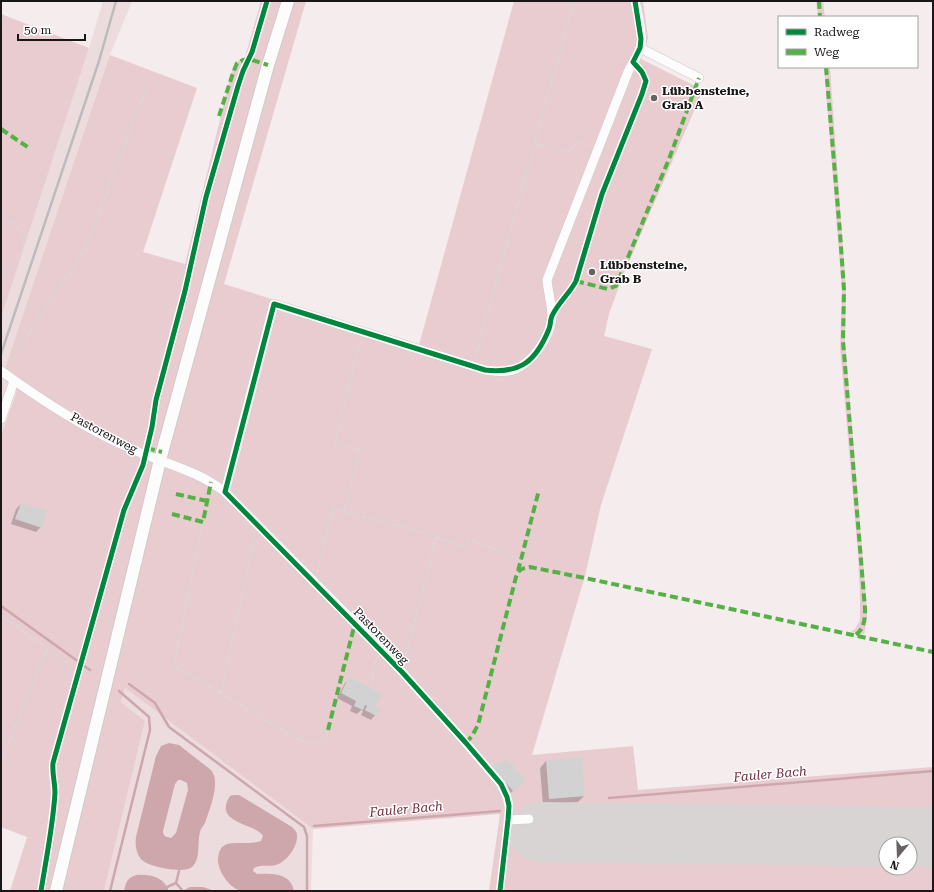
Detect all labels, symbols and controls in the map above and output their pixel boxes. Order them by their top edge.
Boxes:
scale bar [18,16,85,42]
legend [778,16,918,68]
text: 50 m [24,23,51,37]
text: Radweg [814,25,860,39]
text: Weg [814,45,839,59]
place label: Lübbensteine, Grab A [662,84,749,112]
marker: Lübbensteine, Grab A [649,93,659,103]
place label: Lübbensteine, Grab B [600,258,687,286]
marker: Lübbensteine, Grab B [587,267,597,277]
street label: Pastorenweg [68,410,140,456]
street label: Pastorenweg [350,605,412,667]
water label: Fauler Bach [732,763,807,785]
water label: Fauler Bach [368,798,443,820]
north arrow [878,836,918,876]
text: N [888,857,901,873]

